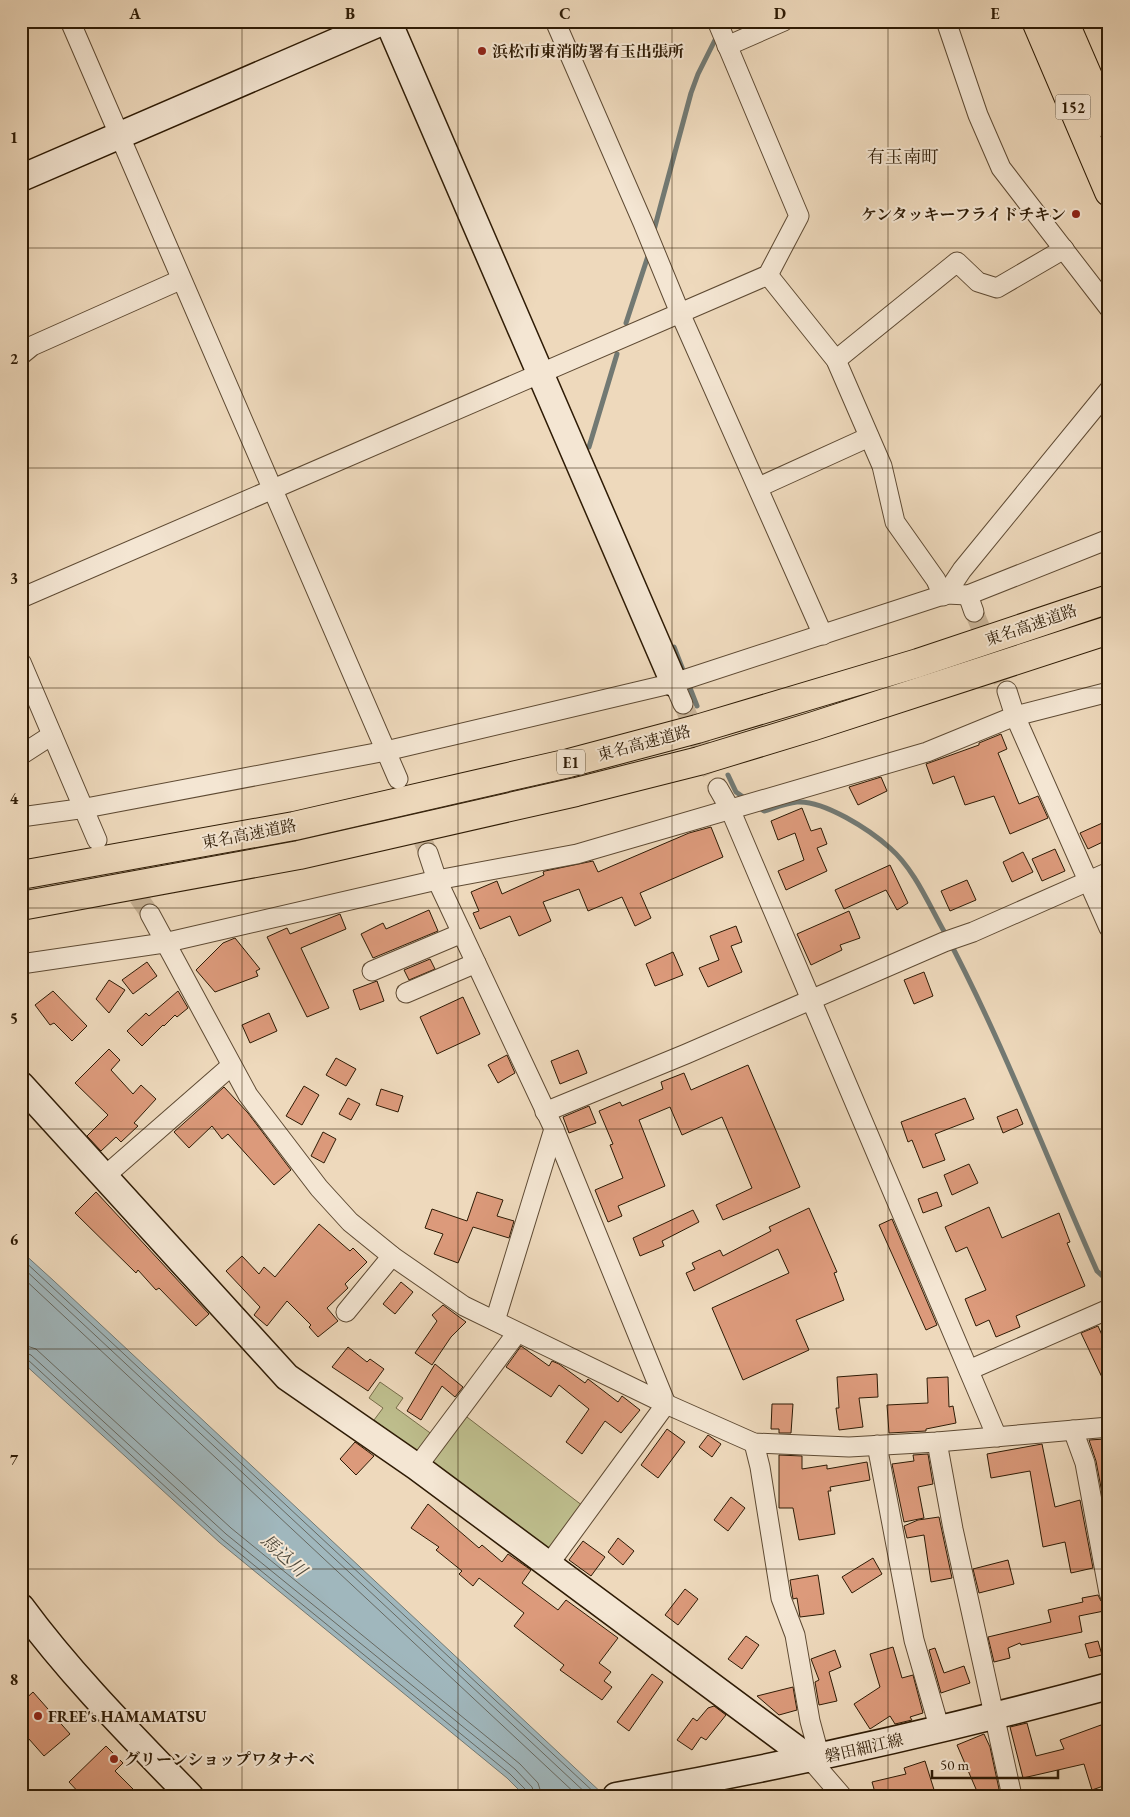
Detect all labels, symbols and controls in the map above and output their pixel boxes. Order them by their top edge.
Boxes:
text: A [128,3,141,24]
text: B [345,3,355,24]
text: C [559,3,571,24]
text: D [774,3,786,24]
text: E [990,3,1000,24]
place label: 浜松市東消防署有玉出張所 [492,41,684,62]
marker: 浜松市東消防署有玉出張所 [476,45,488,57]
road number: 152 [1056,94,1090,120]
text: 1 [10,127,18,148]
district label: 有玉南町 [867,145,939,168]
place label: ケンタッキーフライドチキン [861,204,1066,225]
marker: ケンタッキーフライドチキン [1070,208,1082,220]
text: 2 [10,348,19,369]
text: 3 [10,568,18,589]
street label: 東名高速道路 [982,599,1080,651]
street label: 東名高速道路 [595,720,693,766]
road number: E1 [557,750,585,774]
text: 4 [10,788,19,809]
street label: 東名高速道路 [200,815,298,853]
text: 5 [10,1008,18,1029]
text: 6 [10,1229,19,1250]
text: 7 [10,1449,19,1470]
water label: 馬込川 [256,1528,313,1583]
text: 8 [10,1669,18,1690]
place label: FREE's HAMAMATSU [48,1706,207,1727]
marker: FREE's HAMAMATSU [32,1710,44,1722]
street label: 磐田細江線 [823,1729,905,1767]
scale bar [932,1747,1059,1779]
place label: グリーンショップワタナベ [124,1749,315,1770]
marker: グリーンショップワタナベ [108,1753,120,1765]
text: 50 m [940,1755,969,1774]

